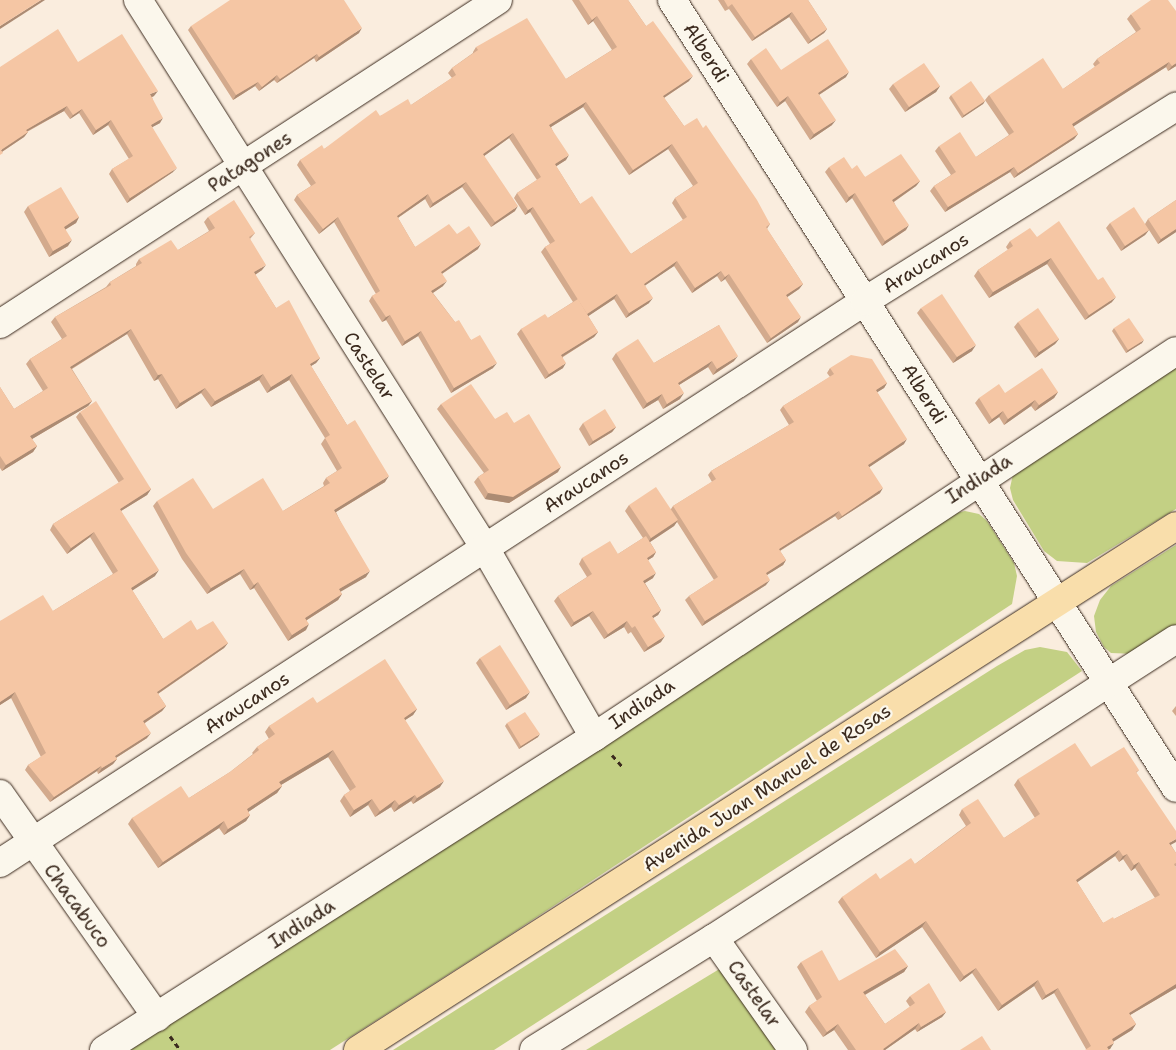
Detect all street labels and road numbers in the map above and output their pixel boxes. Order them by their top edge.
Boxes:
street label: Alberdi [678,19,734,87]
street label: Patagones [204,126,296,198]
street label: Araucanos [879,228,973,298]
street label: Castelar [339,328,399,404]
street label: Alberdi [897,360,951,428]
street label: Araucanos [539,446,633,518]
street label: Indiada [942,449,1016,509]
street label: Araucanos [200,667,294,739]
street label: Indiada [605,674,679,734]
street label: Avenida Juan Manuel de Rosas [639,699,895,877]
street label: Chacabuco [39,859,115,953]
street label: Indiada [265,894,339,954]
street label: Castelar [723,956,785,1032]

